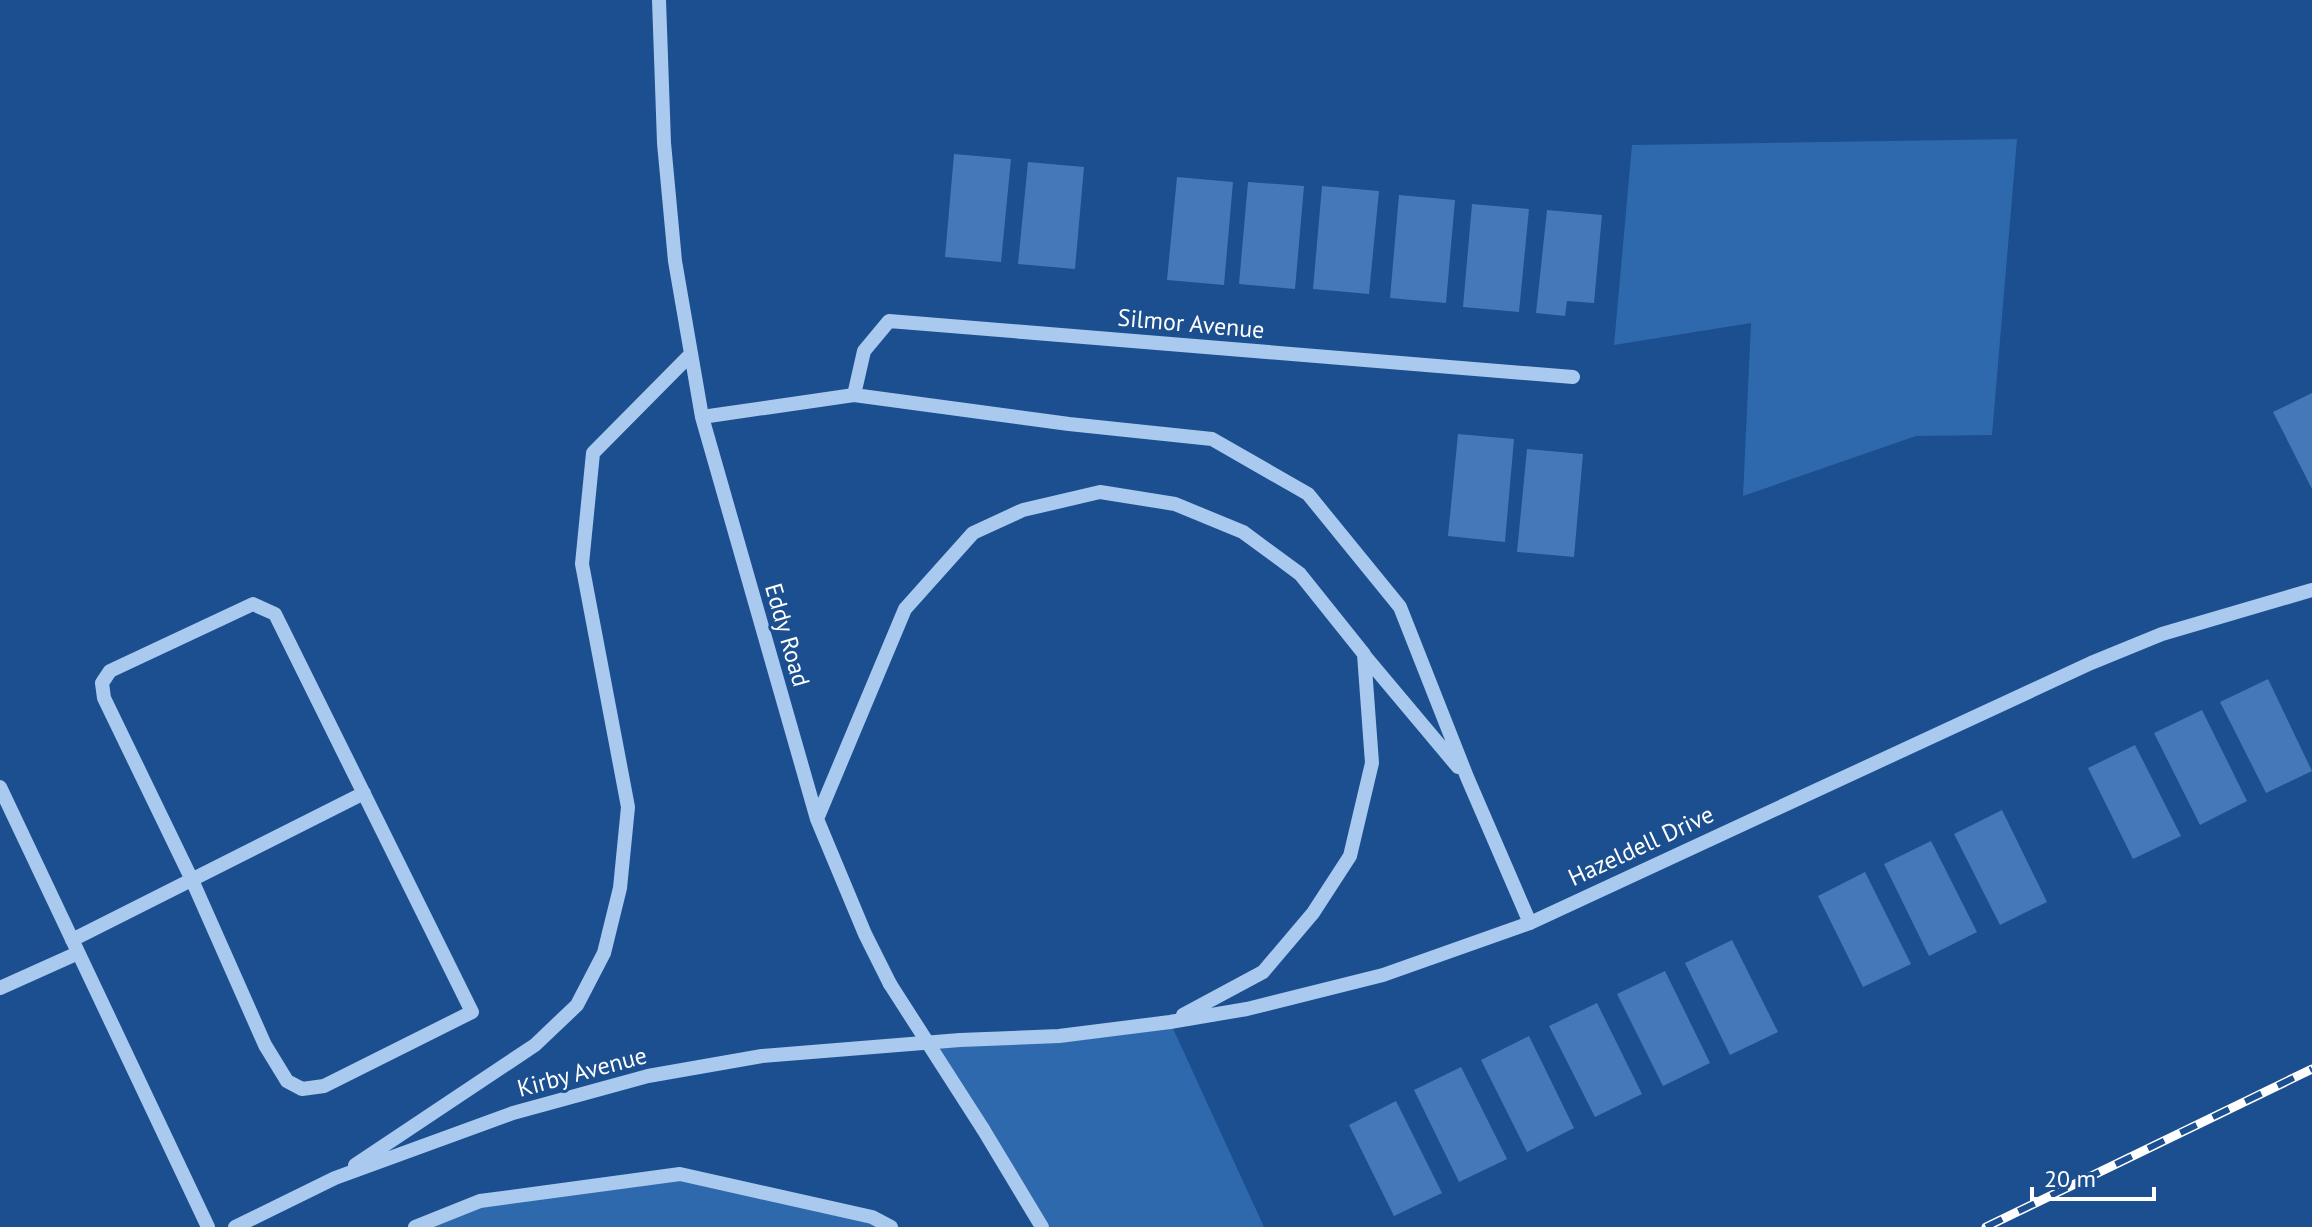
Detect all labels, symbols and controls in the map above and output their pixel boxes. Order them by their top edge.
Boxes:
street label: Silmor Avenue [1116,302,1266,345]
street label: Eddy Road [758,580,817,690]
street label: Hazeldell Drive [1563,798,1718,893]
street label: Kirby Avenue [514,1039,650,1104]
scale bar [2032,1151,2154,1201]
text: 20 m [2044,1163,2096,1194]

